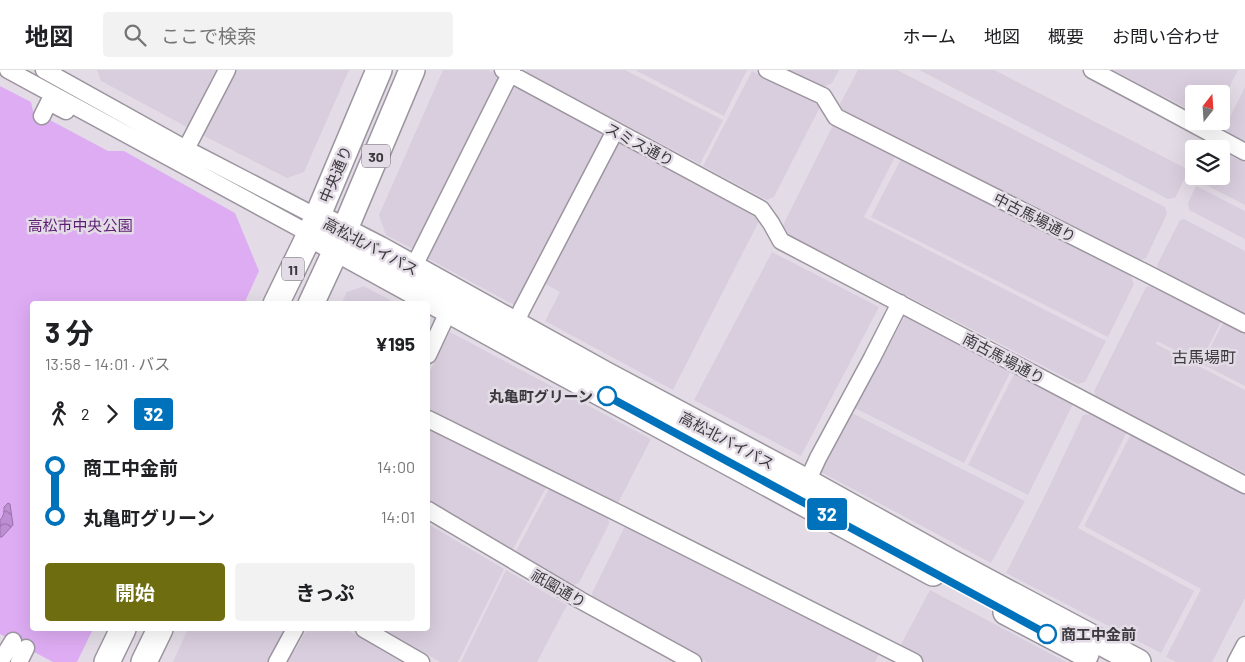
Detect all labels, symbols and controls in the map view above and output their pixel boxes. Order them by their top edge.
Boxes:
search box [103,12,453,57]
text: 地図 [25,21,73,50]
icon: search [121,21,149,49]
text: ここで検索 [161,24,256,47]
text: ホーム [903,25,956,47]
text: 地図 [984,25,1020,47]
text: 概要 [1048,25,1084,47]
text: お問い合わせ [1112,25,1220,47]
north arrow [1185,85,1230,130]
map controls [1185,85,1230,185]
street label: スミス通り [603,118,677,170]
button: layers [1185,140,1230,185]
street label: 中央通り [315,143,355,205]
road number: 30 [362,144,390,168]
street label: 中古馬場通り [991,189,1079,245]
street label: 高松北バイパス [321,213,421,279]
park label: 高松市中央公園 [27,216,133,234]
road number: 11 [282,258,304,280]
text: 3 分 [45,315,94,349]
street label: 南古馬場通り [960,329,1048,387]
text: ¥195 [375,332,415,355]
district label: 古馬場町 [1172,347,1236,366]
text: 13:58 – 14:01 · バス [45,354,170,373]
marker: 丸亀町グリーン [597,386,617,406]
place label: 丸亀町グリーン [489,387,593,405]
icon: walk [45,400,73,428]
icon: forward [98,400,126,428]
text: 32 [144,403,163,425]
text: 2 [81,404,90,423]
street label: 高松北バイパス [677,407,777,473]
text: 商工中金前 [83,456,178,479]
text: 14:00 [377,457,415,476]
line badge: 32 [804,498,850,530]
text: 32 [817,503,837,525]
text: 丸亀町グリーン [83,506,215,529]
text: 14:01 [381,507,415,526]
button: 開始 [45,563,225,621]
button: きっぷ [235,563,415,621]
street label: 祇園通り [529,565,589,611]
marker: 商工中金前 [1037,624,1057,644]
place label: 商工中金前 [1061,625,1136,643]

